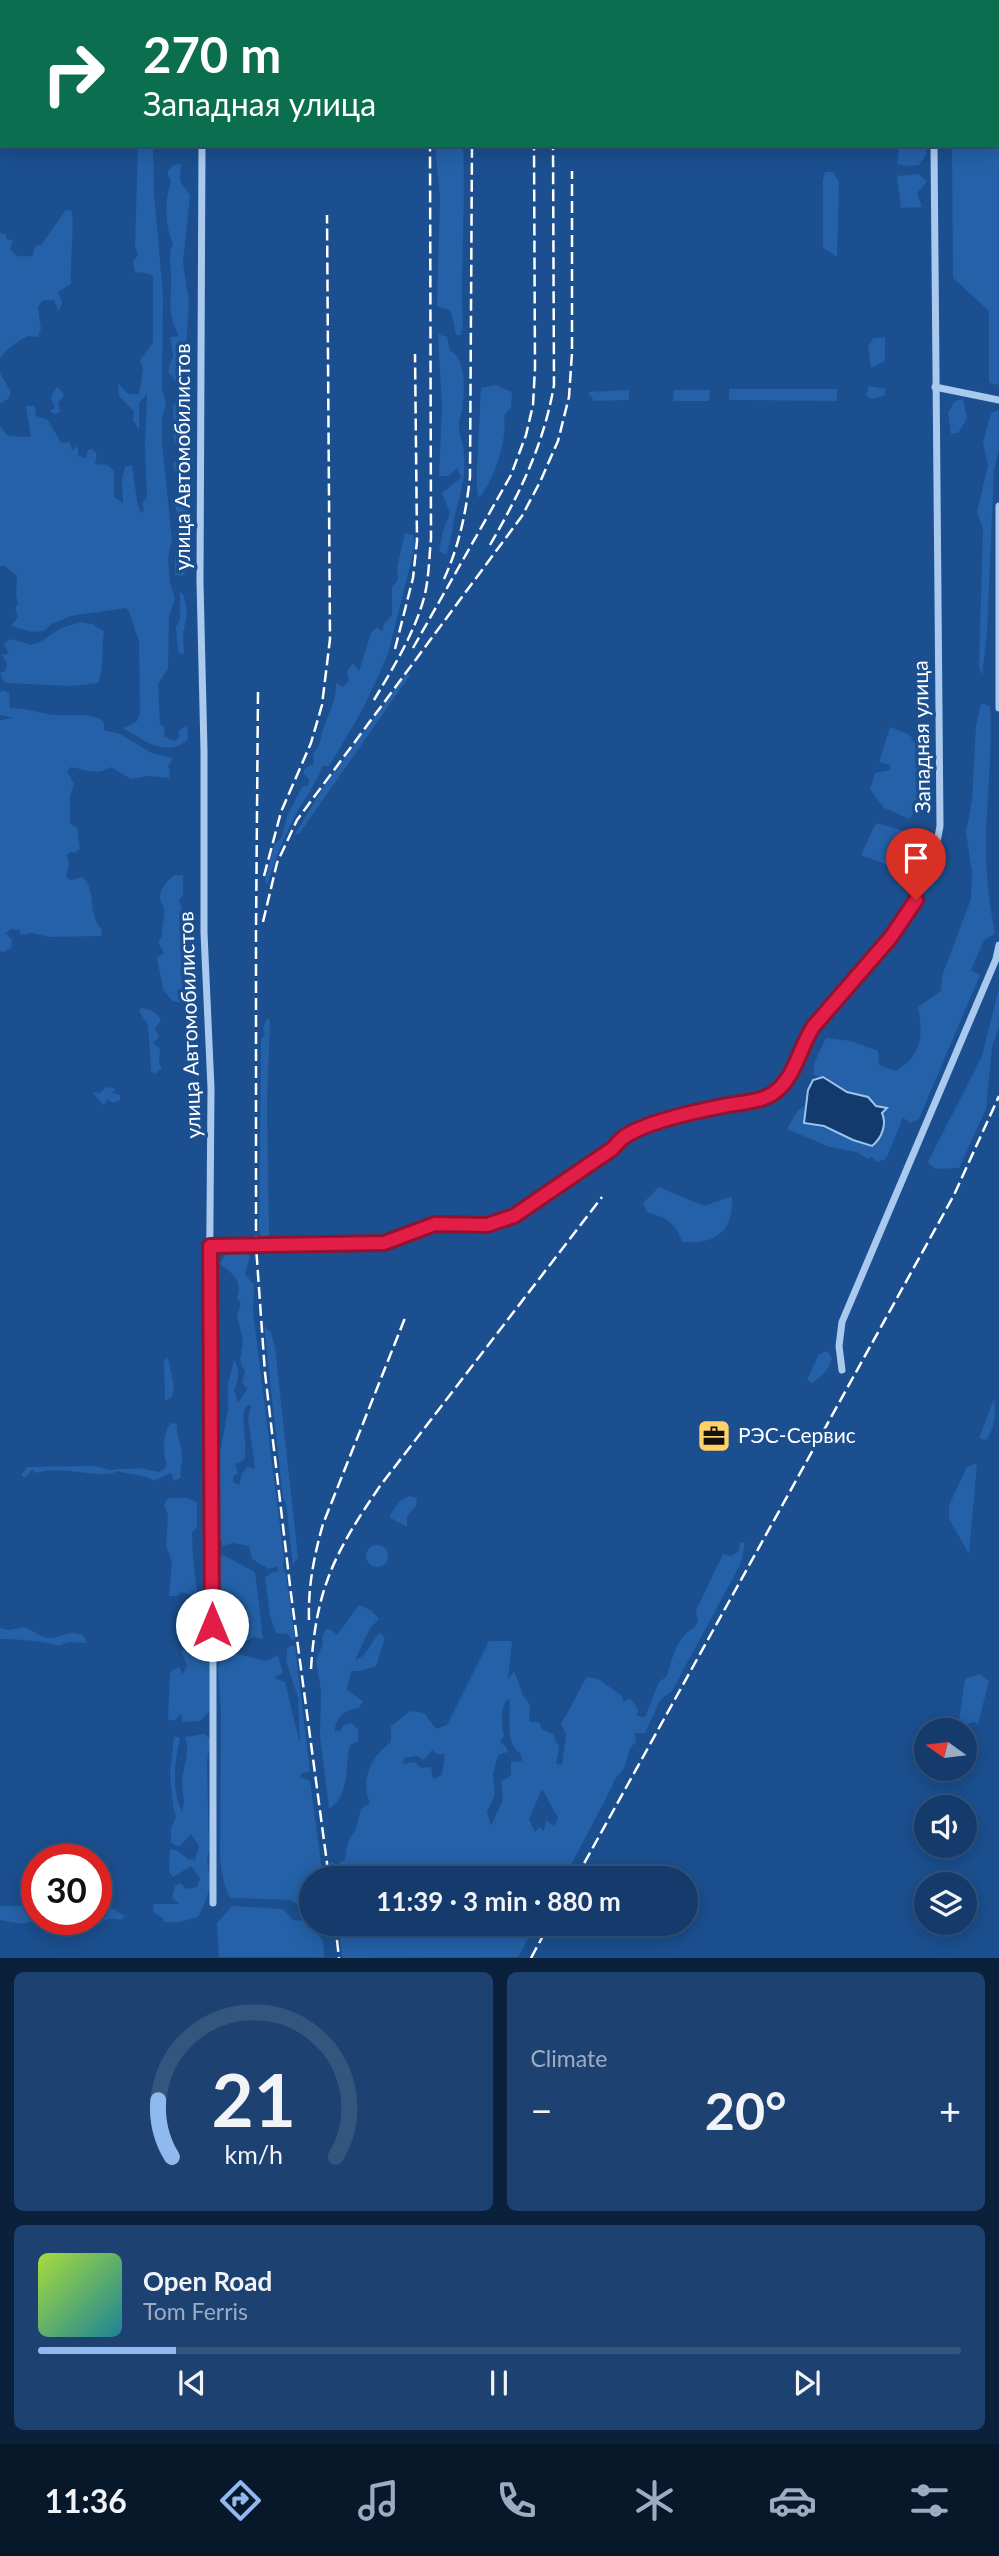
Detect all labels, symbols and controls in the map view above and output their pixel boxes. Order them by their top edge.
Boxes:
text: 270 m [143,25,281,83]
icon: right [28,28,119,119]
text: Западная улица [143,84,376,123]
street label: улица Автомобилистов [169,343,194,571]
street label: Западная улица [907,660,934,814]
pin [886,828,946,900]
icon: arrive [897,839,935,877]
street label: улица Автомобилистов [172,911,205,1139]
office icon: РЭС-Сервис [695,1417,733,1455]
place label: РЭС-Сервис [738,1422,856,1447]
position arrow [175,1588,249,1662]
north arrow [914,1718,976,1782]
map controls [914,1718,977,1935]
button: sound [914,1795,977,1858]
speed limit sign: 30 [21,1844,112,1935]
button: layers [914,1872,977,1935]
text: 11:39 · 3 min · 880 m [376,1885,621,1917]
text: Climate [531,2044,607,2072]
text: 21 [211,2056,295,2144]
text: 20° [705,2079,787,2141]
text: − [531,2087,553,2133]
text: + [939,2087,961,2133]
text: km/h [224,2139,283,2169]
text: Open Road [143,2265,272,2297]
text: Tom Ferris [143,2297,248,2325]
icon: previous [173,2364,211,2402]
icon: pause [480,2364,518,2402]
icon: next [788,2364,826,2402]
icon: directions [216,2476,265,2525]
icon: music [354,2476,403,2525]
icon: phone [492,2476,541,2525]
icon: climate [630,2476,679,2525]
icon: car [768,2476,817,2525]
icon: filters [905,2476,954,2525]
text: 11:36 [44,2481,127,2520]

